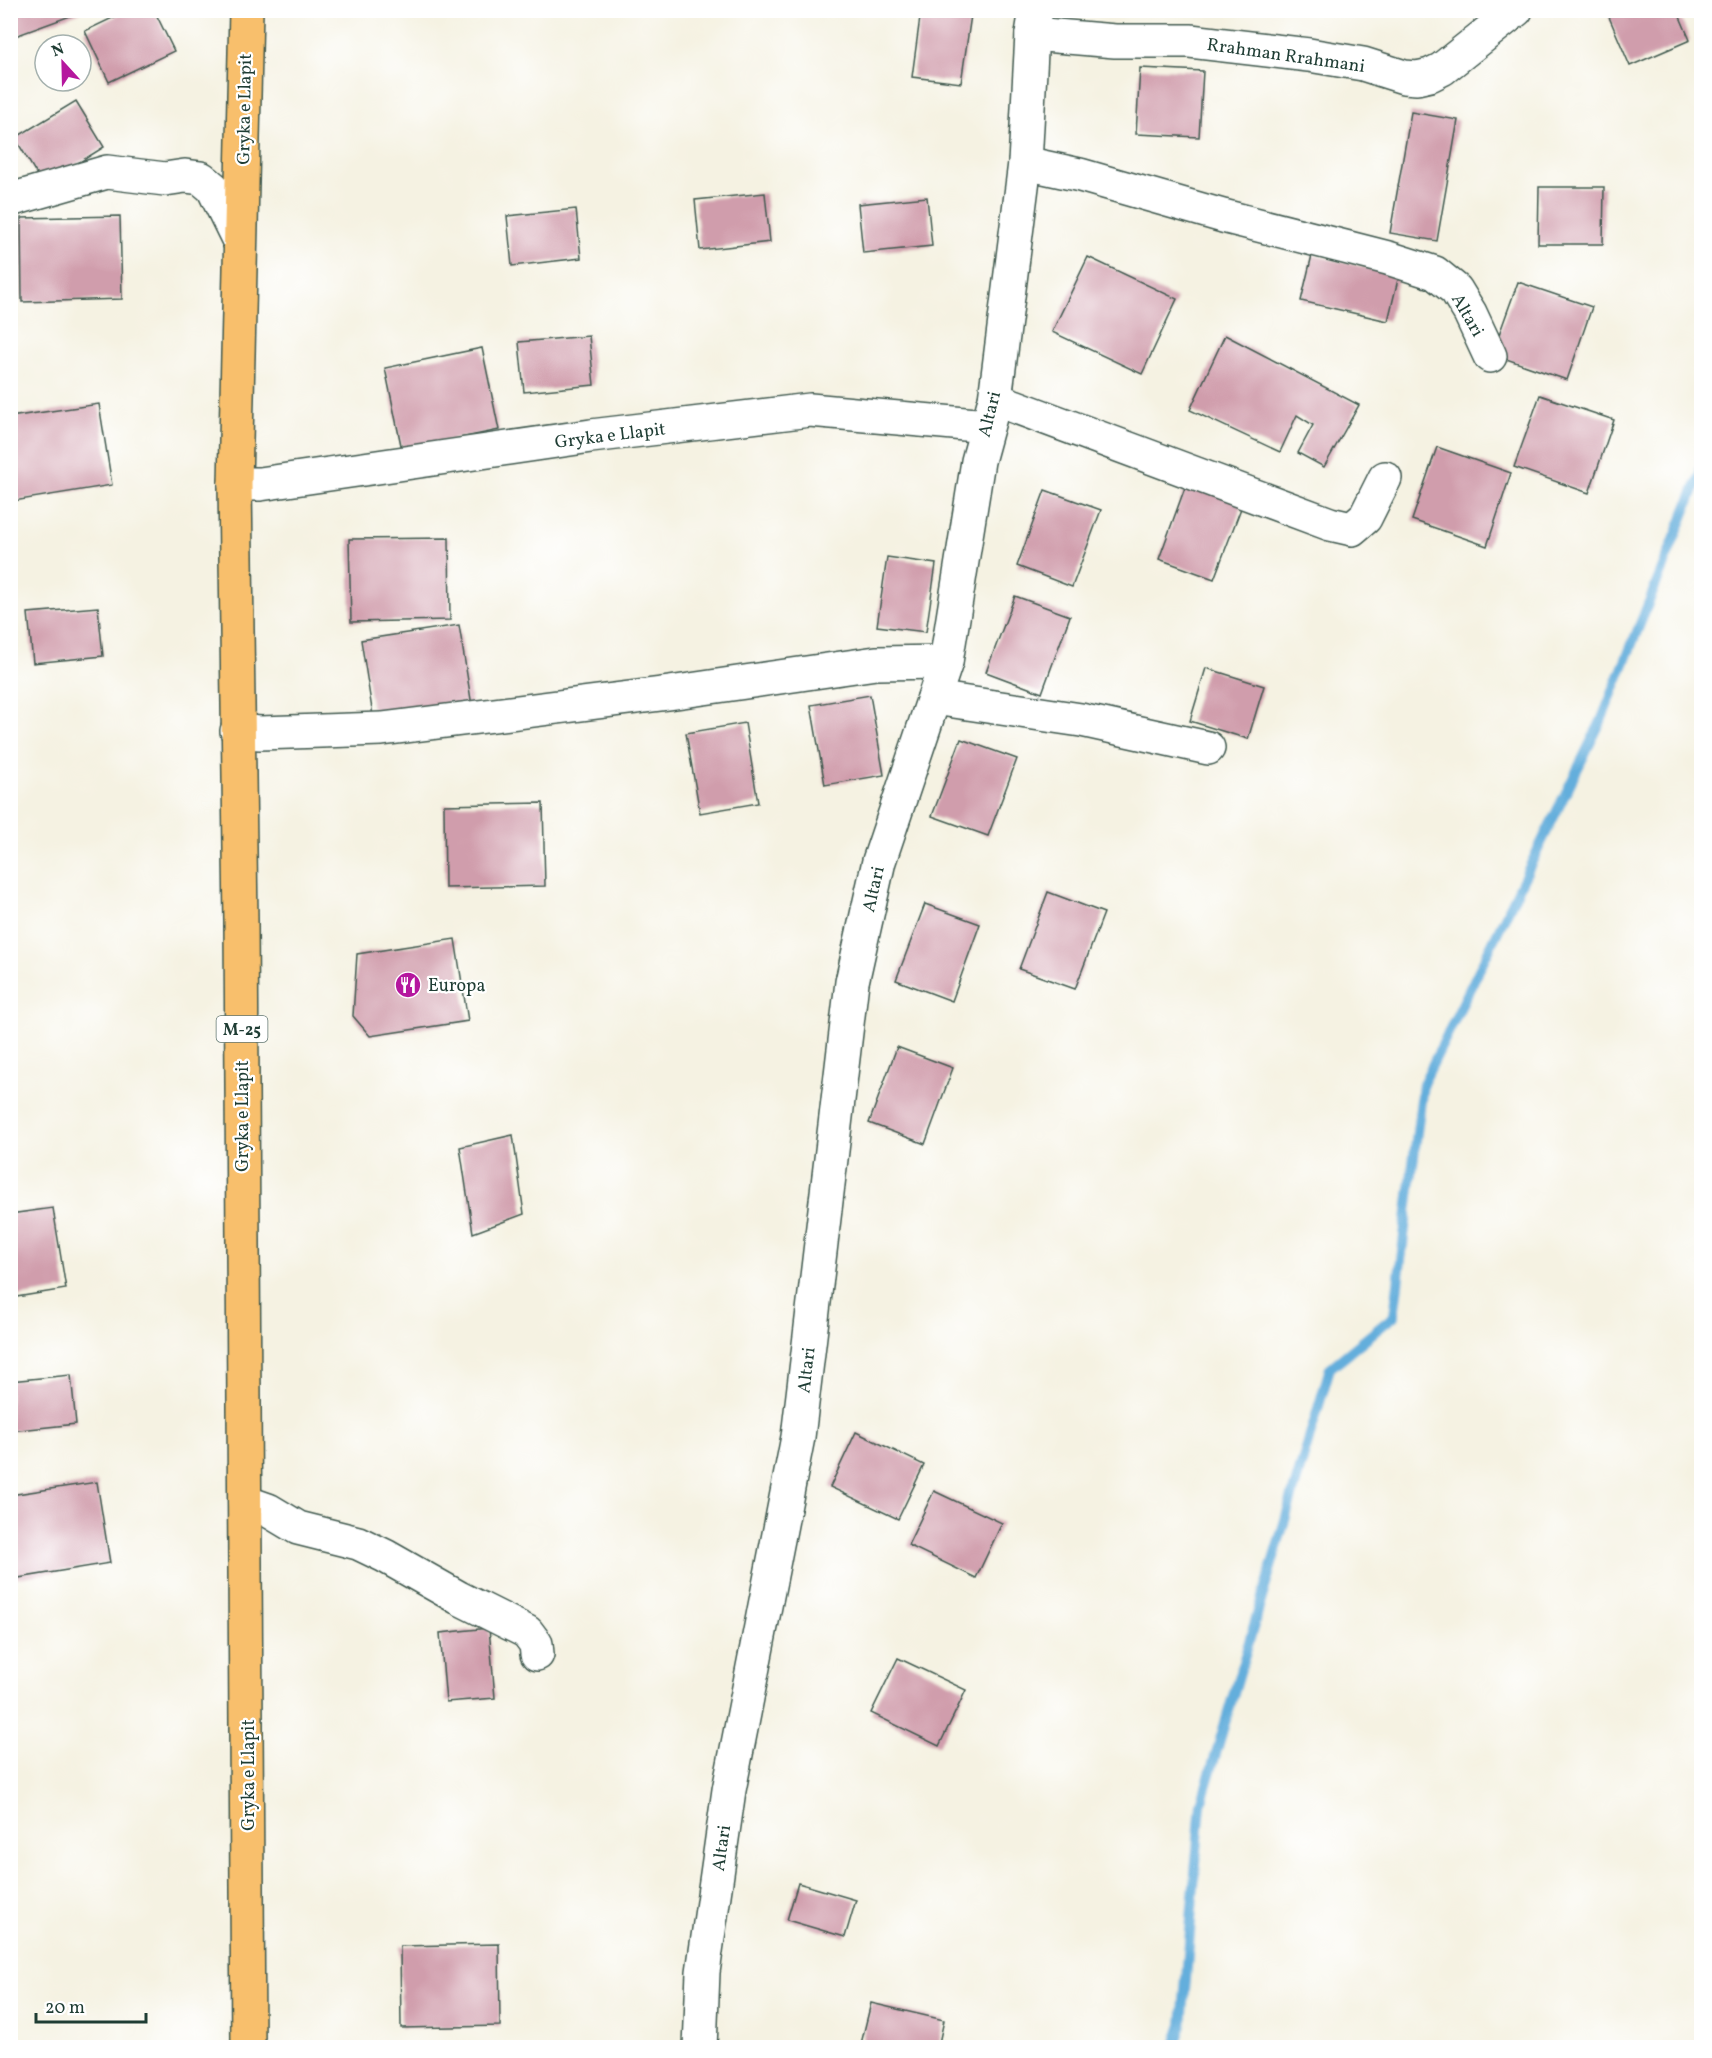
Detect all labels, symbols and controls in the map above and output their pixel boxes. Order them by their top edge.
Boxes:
north arrow [33,33,93,93]
street label: Rrahman Rrahmani [1205,33,1366,80]
text: N [49,38,68,63]
street label: Gryka e Llapit [232,53,259,165]
street label: Altari [1444,289,1489,342]
street label: Altari [973,389,1008,440]
street label: Gryka e Llapit [553,417,667,456]
street label: Altari [857,864,892,915]
restaurant icon: Europa [393,970,423,1000]
place label: Europa [428,974,485,999]
road number: M-25 [216,1016,268,1042]
street label: Gryka e Llapit [231,1060,256,1172]
street label: Altari [792,1346,823,1395]
street label: Gryka e Llapit [237,1719,262,1831]
street label: Altari [707,1824,738,1873]
scale bar [36,1986,146,2024]
text: 20 m [45,1996,85,2021]

